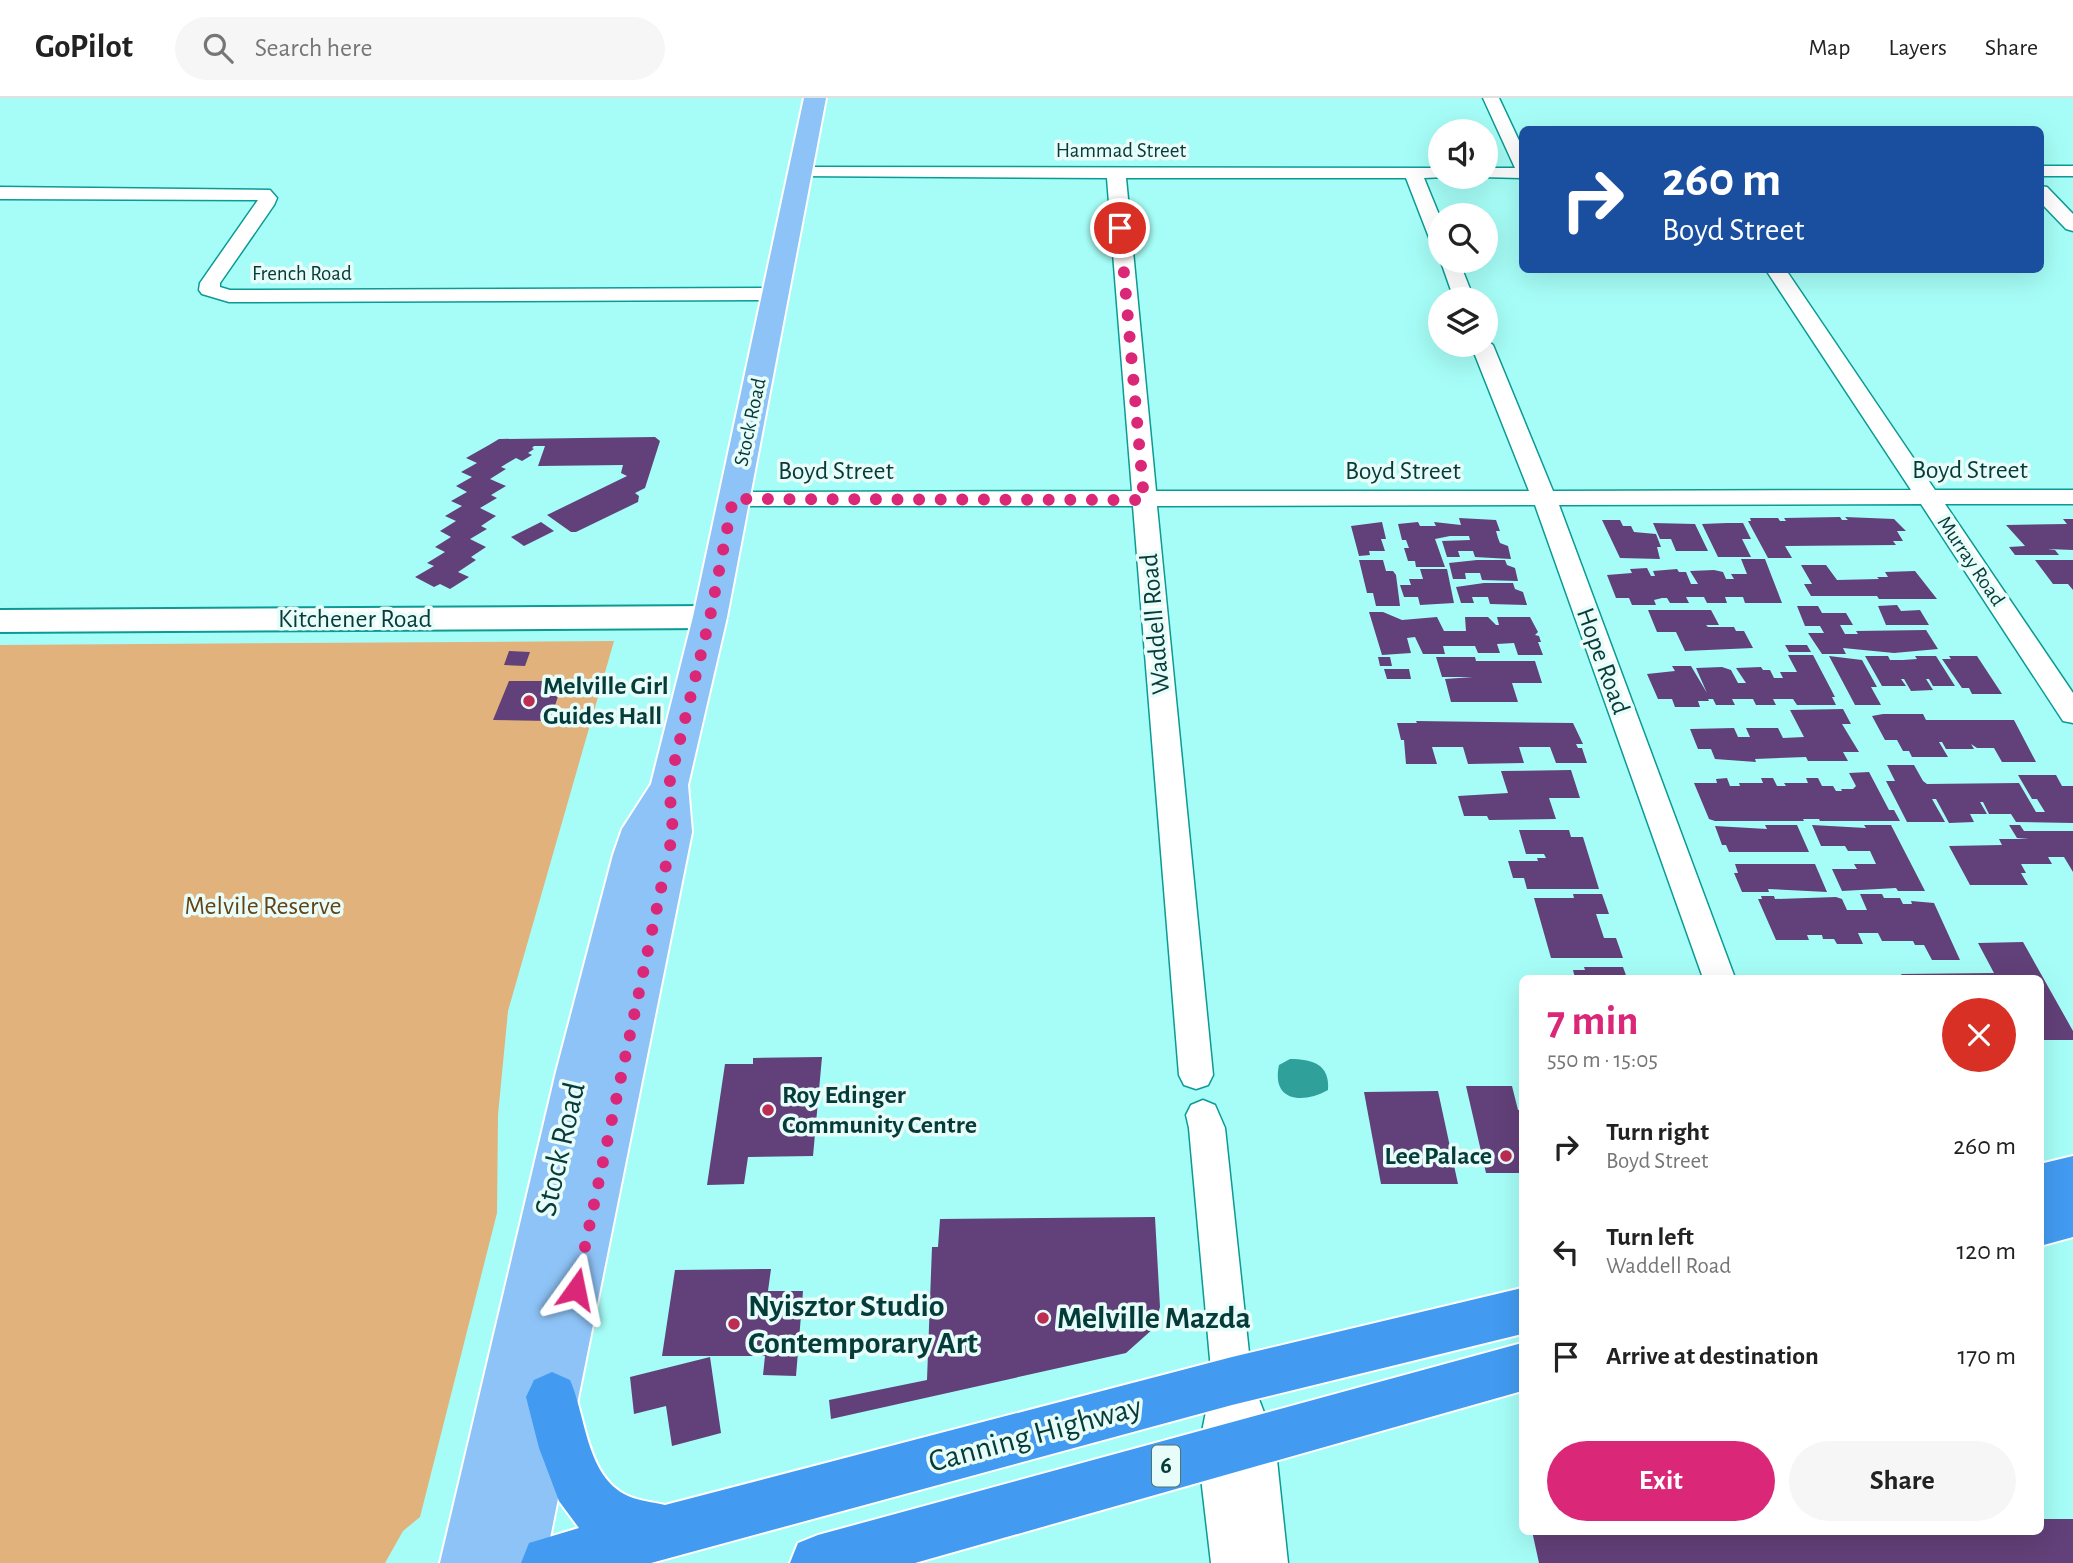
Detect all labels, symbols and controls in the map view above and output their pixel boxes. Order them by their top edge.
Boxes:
search box [175,17,665,80]
icon: search [199,29,237,67]
text: GoPilot [35,31,133,64]
text: Search here [255,35,372,61]
text: Map [1808,36,1850,60]
text: Layers [1888,36,1947,60]
text: Share [1985,36,2038,60]
map controls [1428,119,1498,357]
button: sound [1428,119,1498,189]
street label: Hammad Street [1056,140,1186,161]
icon: right [1547,154,1638,245]
text: 260 m [1662,156,1781,205]
pin [1090,198,1150,258]
button: search [1428,203,1498,273]
icon: arrive [1101,209,1139,247]
text: Boyd Street [1662,214,1805,246]
street label: French Road [252,263,352,284]
button: layers [1428,287,1498,357]
street label: Stock Road [730,376,770,468]
street label: Boyd Street [1912,457,2028,483]
street label: Boyd Street [778,458,894,484]
street label: Boyd Street [1345,458,1461,484]
street label: Murray Road [1933,512,2009,610]
street label: Waddell Road [1136,552,1174,696]
street label: Hope Road [1572,604,1634,718]
street label: Kitchener Road [278,606,432,632]
place label: Melville Girl Guides Hall [543,673,669,729]
marker: Melville Girl Guides Hall [521,693,537,709]
park label: Melvile Reserve [185,893,341,919]
button: close [1942,998,2016,1072]
text: 7 min [1547,1000,1639,1042]
text: 550 m · 15:05 [1547,1049,1658,1072]
street label: Stock Road [529,1079,591,1219]
place label: Roy Edinger Community Centre [782,1082,977,1138]
marker: Roy Edinger Community Centre [760,1102,776,1118]
text: Turn right [1606,1119,1709,1145]
icon: right [1547,1128,1585,1166]
text: 260 m [1953,1133,2016,1159]
place label: Lee Palace [1385,1143,1492,1169]
marker: Lee Palace [1498,1148,1514,1164]
text: Boyd Street [1606,1150,1708,1173]
text: Turn left [1606,1224,1694,1250]
icon: left [1547,1233,1585,1271]
text: 120 m [1956,1238,2016,1264]
position arrow [539,1252,613,1326]
text: Waddell Road [1606,1255,1731,1278]
place label: Nyisztor Studio Contemporary Art [748,1290,978,1359]
place label: Melville Mazda [1057,1302,1251,1334]
marker: Melville Mazda [1035,1310,1051,1326]
marker: Nyisztor Studio Contemporary Art [726,1316,742,1332]
icon: arrive [1547,1338,1585,1376]
text: Arrive at destination [1606,1343,1819,1369]
text: 170 m [1957,1343,2016,1369]
street label: Canning Highway [925,1390,1145,1478]
button: Exit [1547,1441,1775,1521]
button: Share [1789,1441,2016,1521]
road number: 6 [1152,1446,1180,1486]

